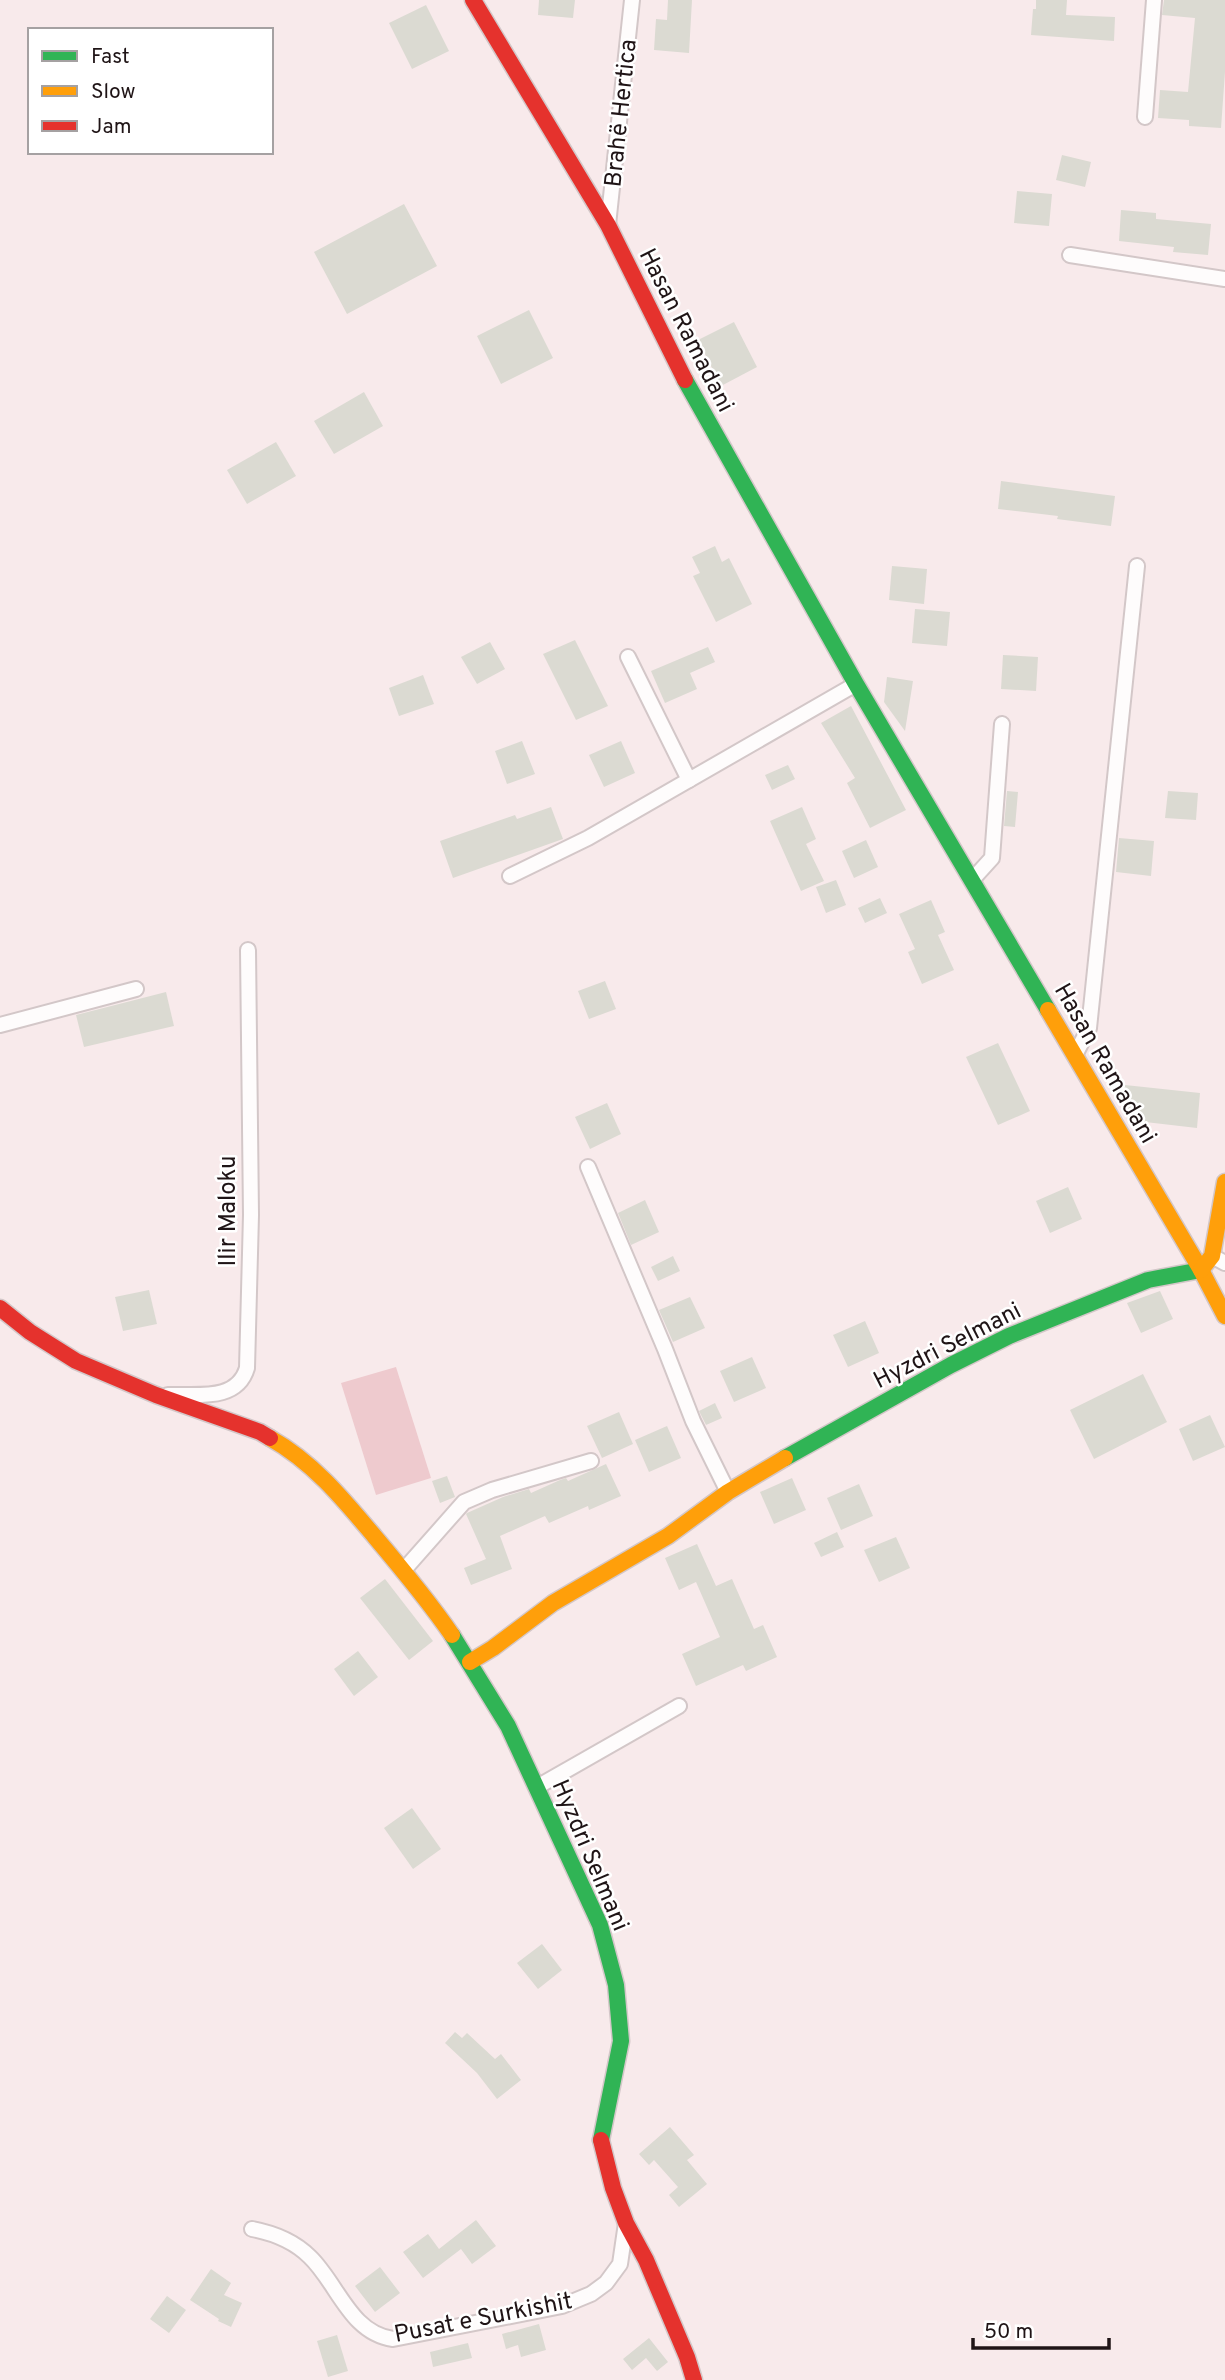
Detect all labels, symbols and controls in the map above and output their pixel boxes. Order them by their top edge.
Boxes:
legend [28,28,273,154]
street label: Brahë Hertica [599,38,645,189]
text: Fast [91,44,130,71]
text: Slow [91,79,136,106]
text: Jam [91,114,132,141]
street label: Hasan Ramadani [631,244,739,418]
street label: Hasan Ramadani [1046,979,1162,1149]
street label: Ilir Maloku [214,1156,244,1266]
street label: Hyzdri Selmani [869,1297,1027,1397]
street label: Hyzdri Selmani [544,1775,635,1936]
street label: Pusat e Surkishit [392,2287,575,2351]
scale bar [973,2306,1110,2350]
text: 50 m [984,2319,1033,2346]

